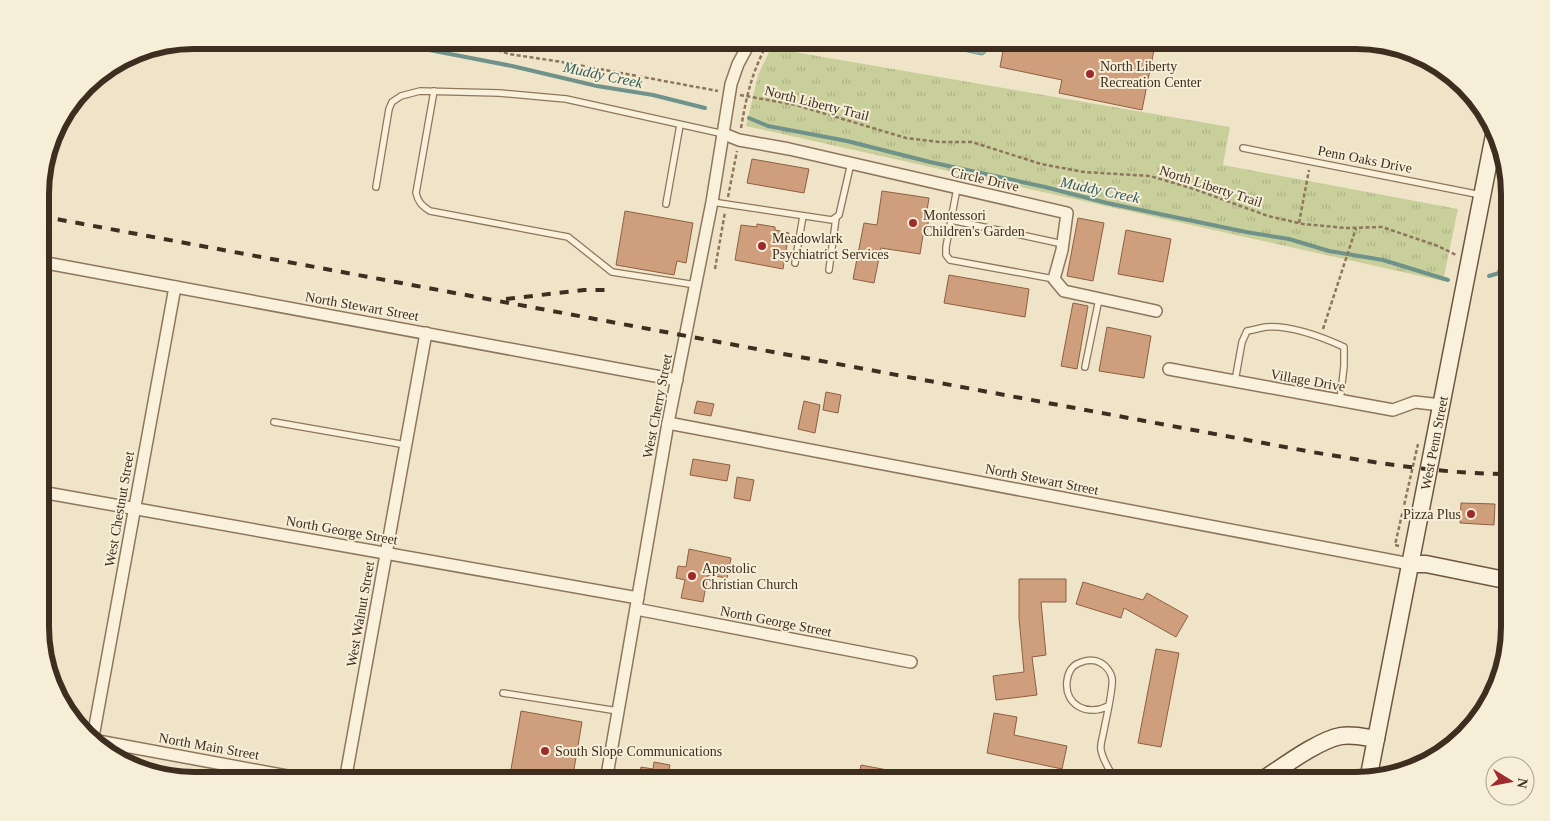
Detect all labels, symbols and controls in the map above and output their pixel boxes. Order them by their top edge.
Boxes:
water label: Muddy Creek [561,59,644,91]
place label: North Liberty Recreation Center [1100,59,1202,90]
marker: North Liberty Recreation Center [1084,68,1096,80]
street label: North Liberty Trail [763,83,871,124]
street label: Penn Oaks Drive [1317,143,1413,176]
street label: North Liberty Trail [1157,163,1264,210]
street label: Circle Drive [949,164,1020,195]
water label: Muddy Creek [1058,174,1141,206]
place label: Montessori Children's Garden [923,208,1025,239]
marker: Montessori Children's Garden [907,217,919,229]
place label: Meadowlark Psychiatrict Services [772,231,889,262]
marker: Meadowlark Psychiatrict Services [756,240,768,252]
street label: North Stewart Street [304,289,420,324]
street label: West Cherry Street [640,352,675,460]
street label: Village Drive [1269,367,1347,394]
street label: West Penn Street [1418,395,1451,491]
street label: West Chestnut Street [102,450,137,568]
street label: North Stewart Street [984,461,1100,498]
place label: Pizza Plus [1403,507,1461,522]
marker: Pizza Plus [1465,508,1477,520]
street label: North George Street [285,513,399,548]
street label: West Walnut Street [344,560,377,668]
place label: Apostolic Christian Church [702,561,798,592]
marker: Apostolic Christian Church [686,570,698,582]
street label: North George Street [719,603,833,640]
street label: North Main Street [157,730,260,763]
place label: South Slope Communications [555,744,722,759]
marker: South Slope Communications [539,745,551,757]
north arrow [1485,756,1535,806]
text: N [1514,777,1531,789]

